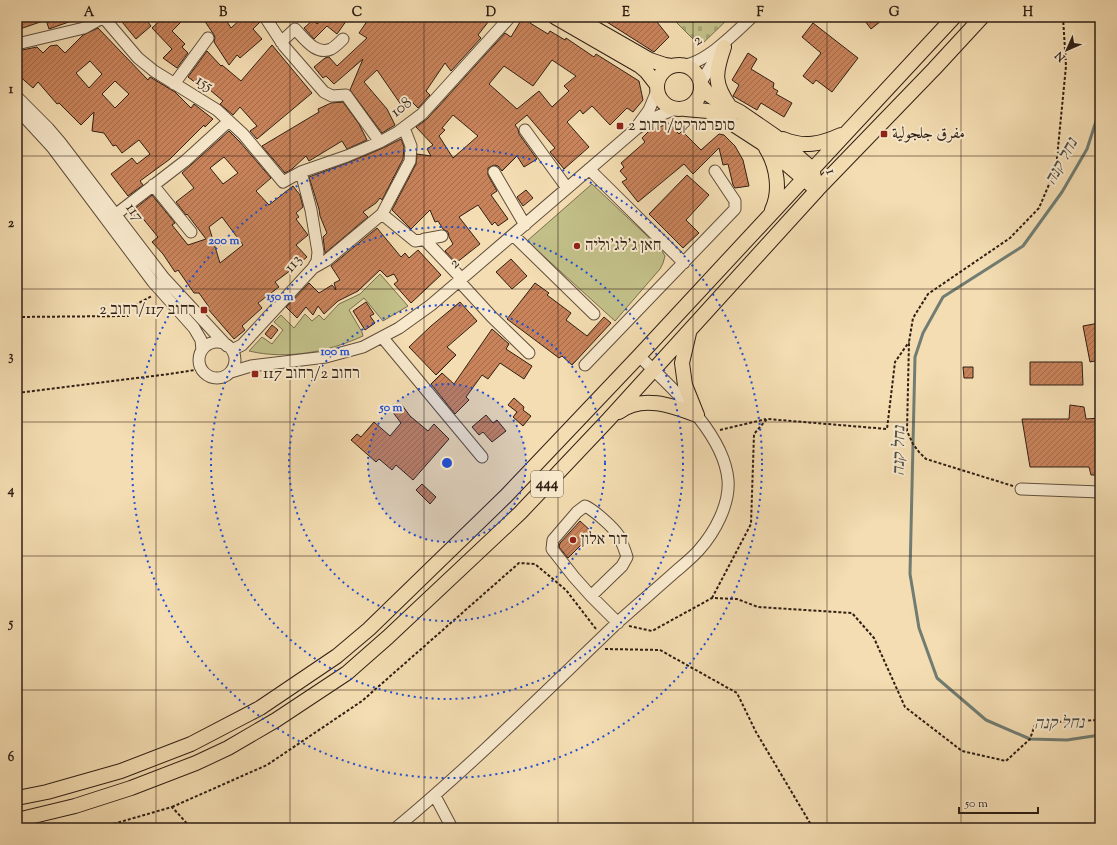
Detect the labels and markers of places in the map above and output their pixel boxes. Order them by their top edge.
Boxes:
place label: סופרמרקט/רחוב 2 [628,115,735,138]
marker: סופרמרקט/רחוב 2 [615,121,625,131]
place label: مفرق جلجولية [892,123,965,146]
marker: مفرق جلجولية [879,129,889,139]
place label: חאן ג'לג'וליה [585,235,661,258]
marker: חאן ג'לג'וליה [572,241,582,251]
place label: רחוב 117/רחוב 2 [99,299,196,322]
marker: רחוב 117/רחוב 2 [199,305,209,315]
place label: רחוב 2/רחוב 117 [263,363,360,386]
marker: רחוב 2/רחוב 117 [250,369,260,379]
centre of rings [440,456,454,470]
place label: דור אלון [581,529,628,552]
marker: דור אלון [568,535,578,545]

